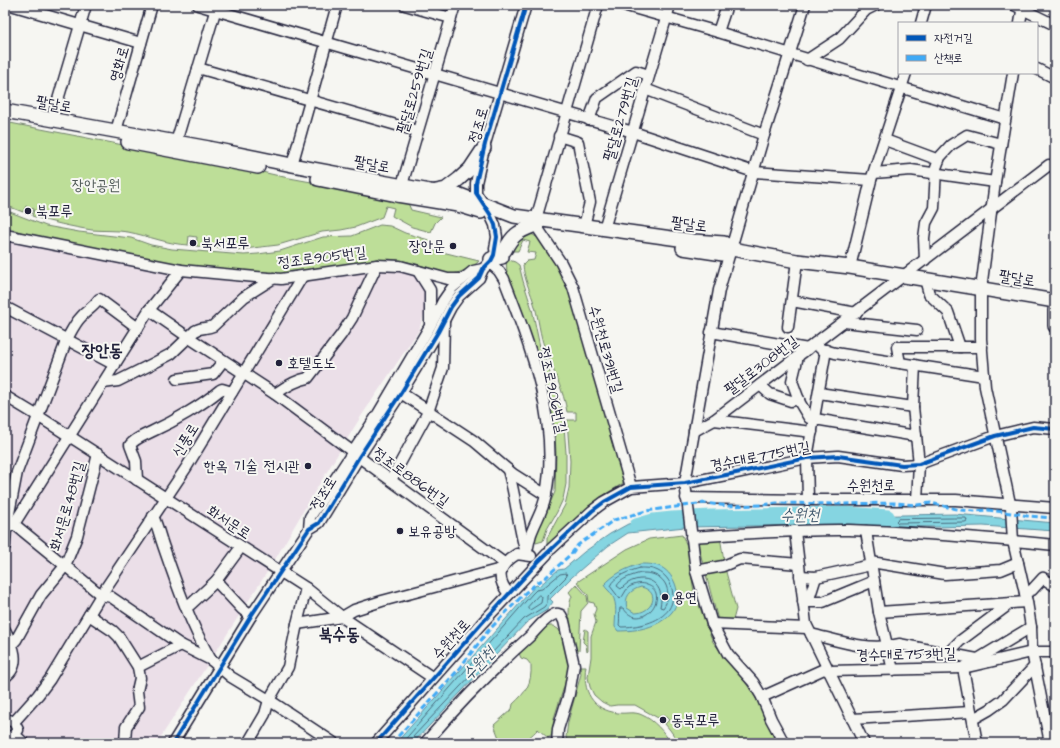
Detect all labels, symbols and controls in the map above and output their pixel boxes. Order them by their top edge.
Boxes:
legend [898,22,1038,74]
text: 자전거길 [934,30,973,47]
street label: 영화로 [104,44,135,84]
street label: 팔달로259번길 [392,46,437,136]
text: 산책로 [934,50,963,67]
street label: 팔달로279번길 [598,75,643,164]
street label: 팔달로 [34,91,74,118]
street label: 정조로 [463,105,494,145]
street label: 팔달로 [352,151,392,178]
park label: 장안공원 [72,175,120,196]
place label: 북포루 [36,201,72,222]
marker: 북포루 [23,206,33,216]
street label: 팔달로 [670,212,708,237]
place label: 북서포루 [201,233,249,254]
place label: 장안문 [409,236,445,257]
marker: 북서포루 [188,238,198,248]
marker: 장안문 [448,241,458,251]
street label: 정조로905번길 [277,242,368,273]
street label: 팔달로 [997,265,1036,292]
street label: 수원천로391번길 [583,303,628,396]
street label: 팔달로308번길 [720,331,802,400]
district label: 장안동 [81,339,123,363]
street label: 정조로906번길 [533,345,572,435]
place label: 호텔도노 [287,353,335,374]
marker: 호텔도노 [274,358,284,368]
street label: 신풍로 [167,419,204,461]
street label: 경수대로775번길 [708,437,812,476]
street label: 정조로886번길 [368,443,453,512]
place label: 한옥 기술 전시관 [203,456,300,477]
street label: 화서문로48번길 [45,459,90,553]
marker: 한옥 기술 전시관 [303,461,313,471]
street label: 정조로 [305,472,342,514]
street label: 수원천로 [847,475,895,496]
street label: 화서문로 [203,500,255,544]
water label: 수원천 [781,504,822,526]
place label: 보유공방 [408,521,457,542]
marker: 보유공방 [395,526,405,536]
place label: 용연 [673,587,697,608]
marker: 용연 [660,592,670,602]
street label: 수원천로 [427,614,475,664]
district label: 북수동 [318,623,360,647]
water label: 수원천 [457,641,502,685]
street label: 경수대로753번길 [856,643,956,666]
place label: 동북포루 [671,710,719,731]
marker: 동북포루 [658,715,668,725]

